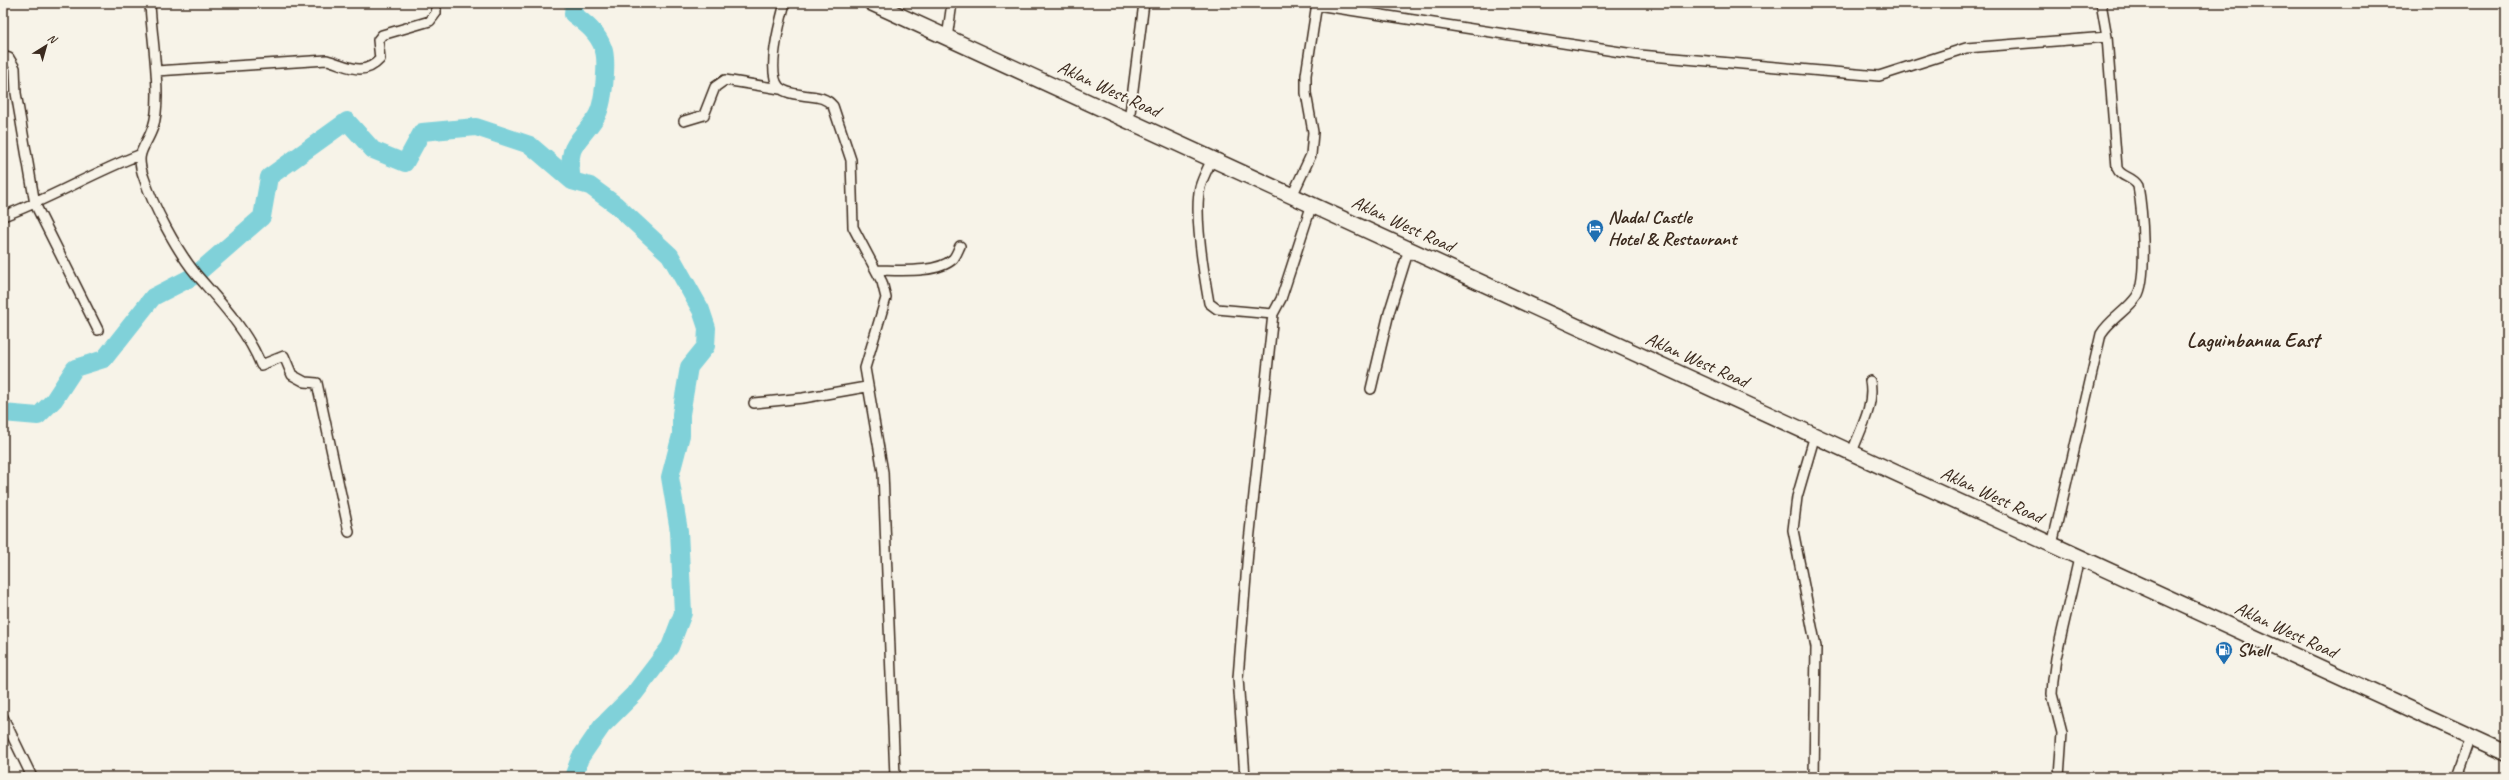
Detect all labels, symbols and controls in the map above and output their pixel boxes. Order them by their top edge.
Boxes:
north arrow [26,26,66,66]
text: N [45,30,61,47]
street label: Aklan West Road [1054,55,1166,124]
street label: Aklan West Road [1348,190,1460,259]
place label: Nadal Castle Hotel & Restaurant [1608,205,1739,251]
hotel icon: Nadal Castle Hotel & Restaurant [1585,218,1605,243]
street label: Aklan West Road [1642,327,1755,394]
district label: Laguinbanua East [2187,327,2322,353]
street label: Aklan West Road [1937,461,2049,530]
street label: Aklan West Road [2231,596,2343,665]
place label: Shell [2237,638,2273,662]
fuel station icon: Shell [2214,640,2234,665]

